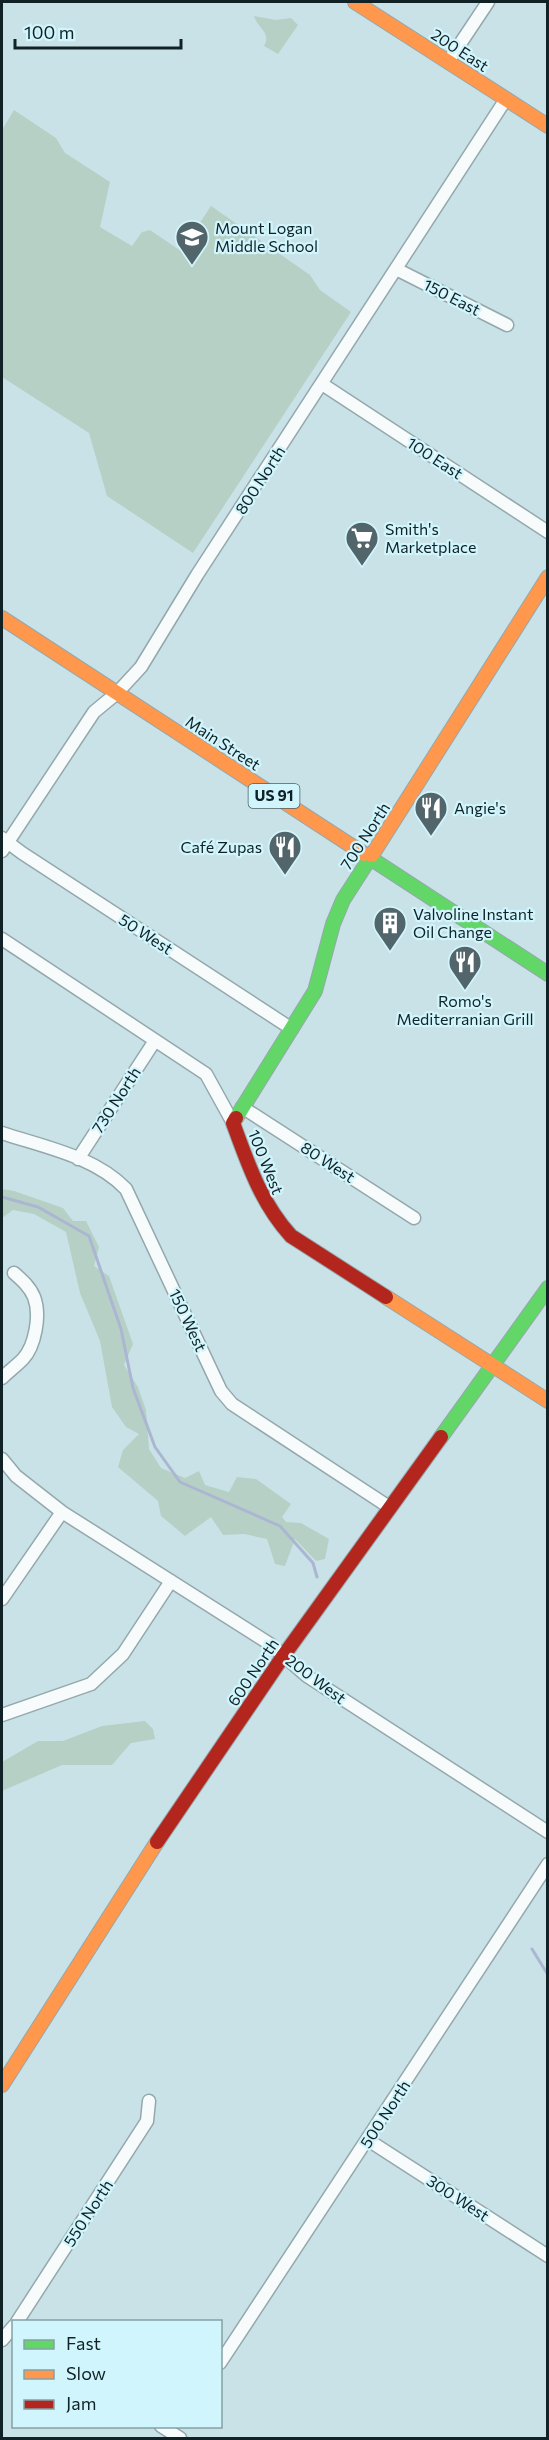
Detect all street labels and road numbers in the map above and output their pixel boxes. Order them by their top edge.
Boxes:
street label: 200 East [428,24,493,75]
street label: 150 East [421,274,484,319]
street label: 100 East [404,433,467,483]
street label: 800 North [231,442,289,517]
street label: Main Street [182,711,264,774]
road number: US 91 [248,784,300,808]
street label: 700 North [336,799,393,873]
street label: 50 West [116,909,177,958]
street label: 730 North [87,1063,144,1136]
street label: 100 West [245,1127,288,1197]
street label: 80 West [298,1137,359,1186]
street label: 150 West [166,1285,211,1355]
street label: 600 North [223,1634,282,1709]
street label: 200 West [283,1650,350,1708]
street label: 500 North [356,2076,413,2151]
street label: 300 West [424,2170,493,2225]
street label: 550 North [59,2176,116,2250]

